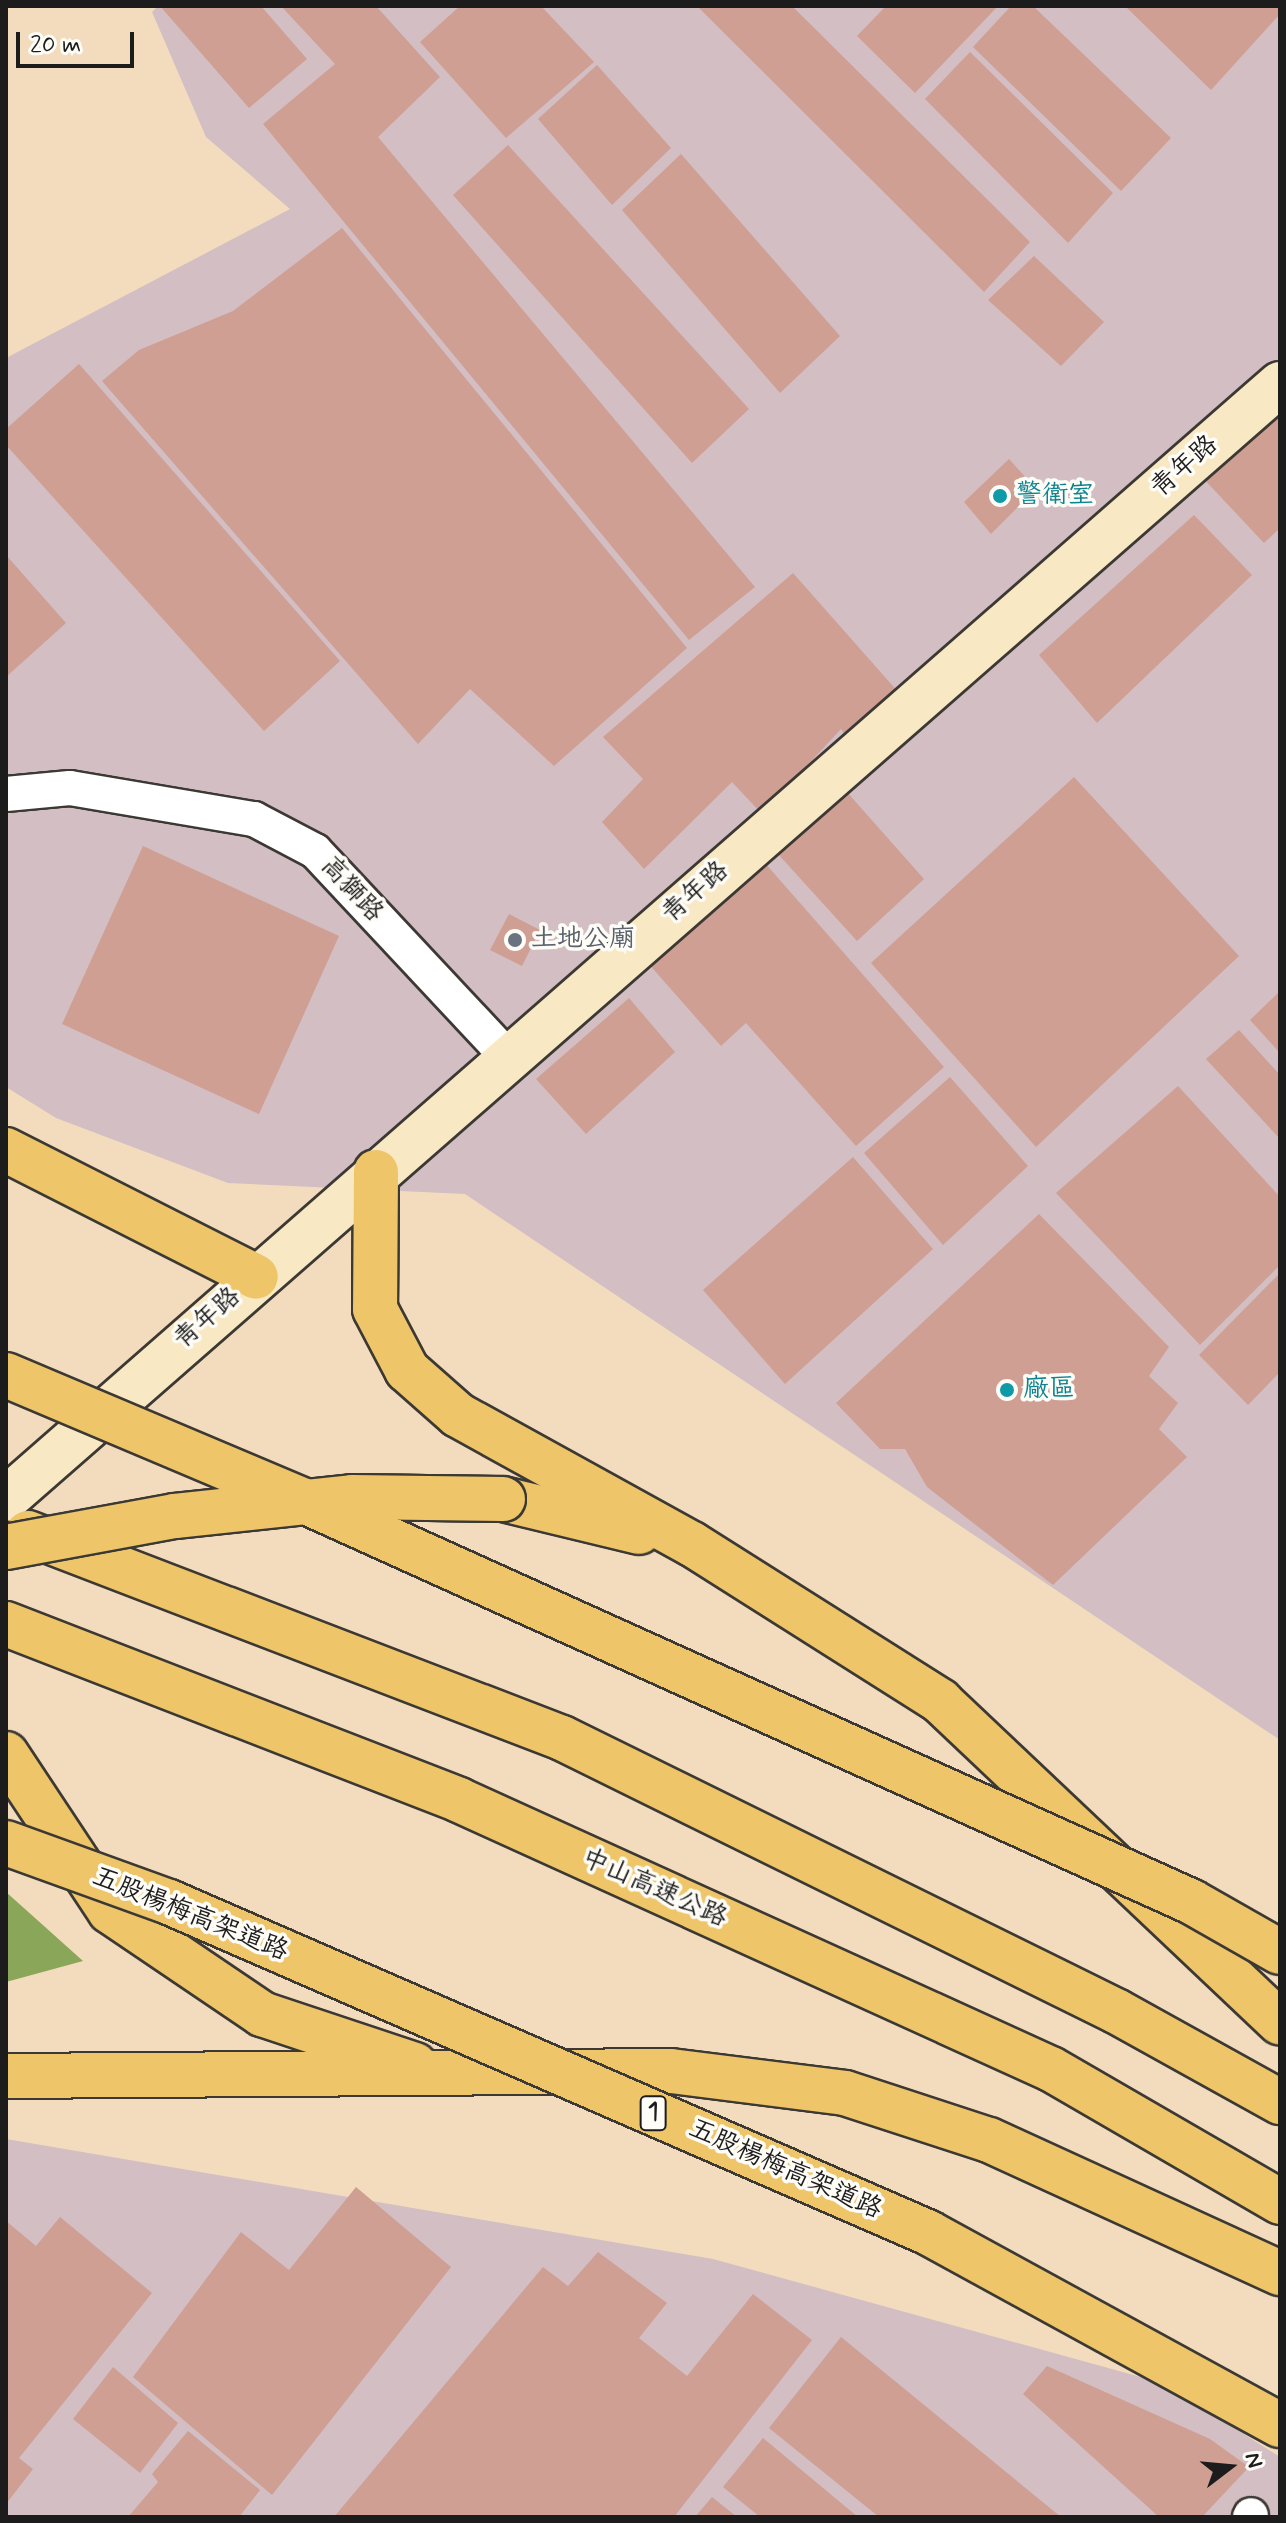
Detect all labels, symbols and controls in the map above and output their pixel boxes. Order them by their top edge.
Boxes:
scale bar [20,16,138,66]
text: 20 m [30,30,81,61]
street label: 青年路 [1145,430,1225,504]
place label: 警衛室 [1016,480,1094,512]
marker: 警衛室 [991,487,1009,505]
street label: 高獅路 [313,851,389,929]
street label: 青年路 [656,856,736,930]
place label: 土地公廟 [531,924,635,956]
marker: 土地公廟 [506,931,524,949]
street label: 青年路 [168,1282,248,1356]
place label: 廠區 [1023,1374,1075,1406]
marker: 廠區 [998,1381,1016,1399]
street label: 中山高速公路 [576,1843,732,1935]
street label: 五股楊梅高架道路 [88,1862,292,1968]
road number: 1 [639,2093,667,2133]
street label: 五股楊梅高架道路 [684,2113,886,2227]
north arrow [1190,2427,1270,2507]
text: N [1238,2449,1269,2471]

